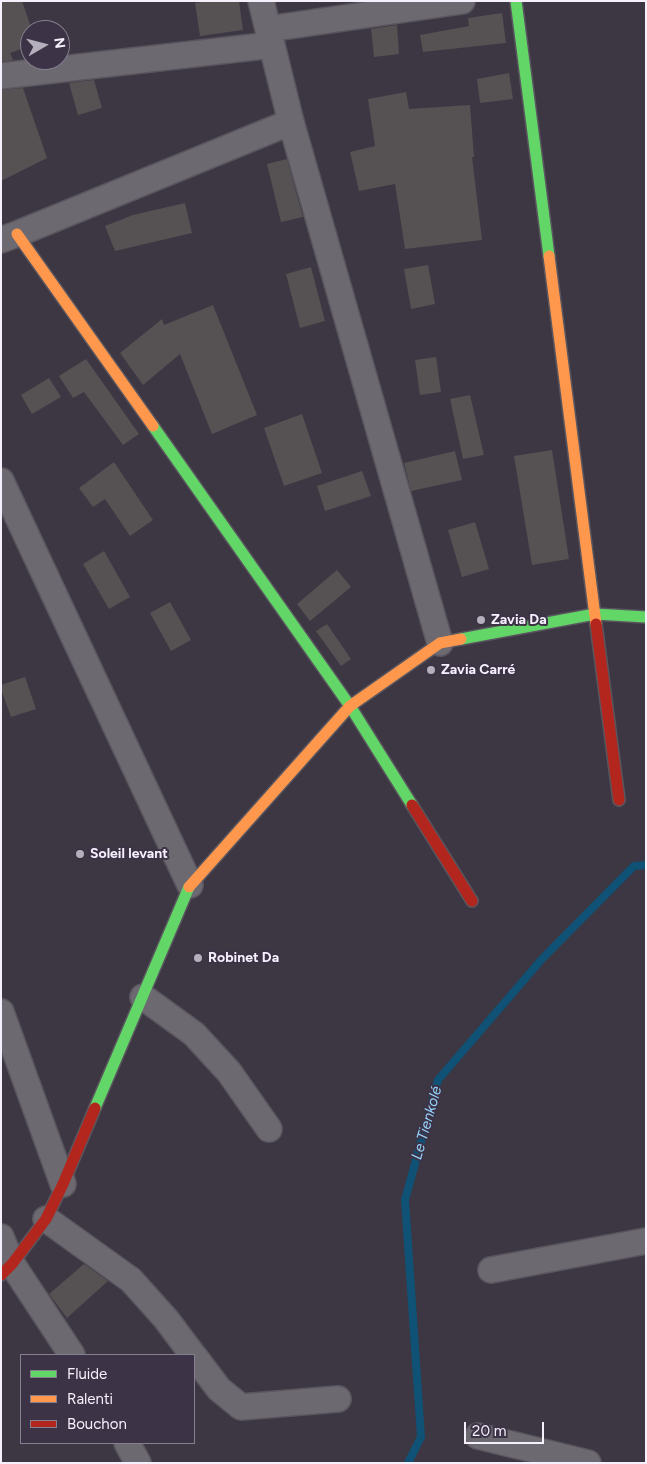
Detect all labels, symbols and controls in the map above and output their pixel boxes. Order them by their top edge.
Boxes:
north arrow [20,20,70,70]
text: N [50,36,69,50]
place label: Zavia Da [491,612,547,628]
marker: Zavia Da [475,614,487,626]
place label: Zavia Carré [441,662,515,678]
marker: Zavia Carré [425,664,437,676]
place label: Soleil levant [90,846,168,862]
marker: Soleil levant [74,848,86,860]
place label: Robinet Da [208,950,279,966]
marker: Robinet Da [192,952,204,964]
water label: Le Tienkolé [408,1084,446,1162]
legend [20,1354,195,1444]
text: Fluide [67,1365,107,1383]
text: Ralenti [67,1390,113,1408]
scale bar [467,1412,547,1444]
text: Bouchon [67,1415,127,1433]
text: 20 m [472,1422,506,1440]

